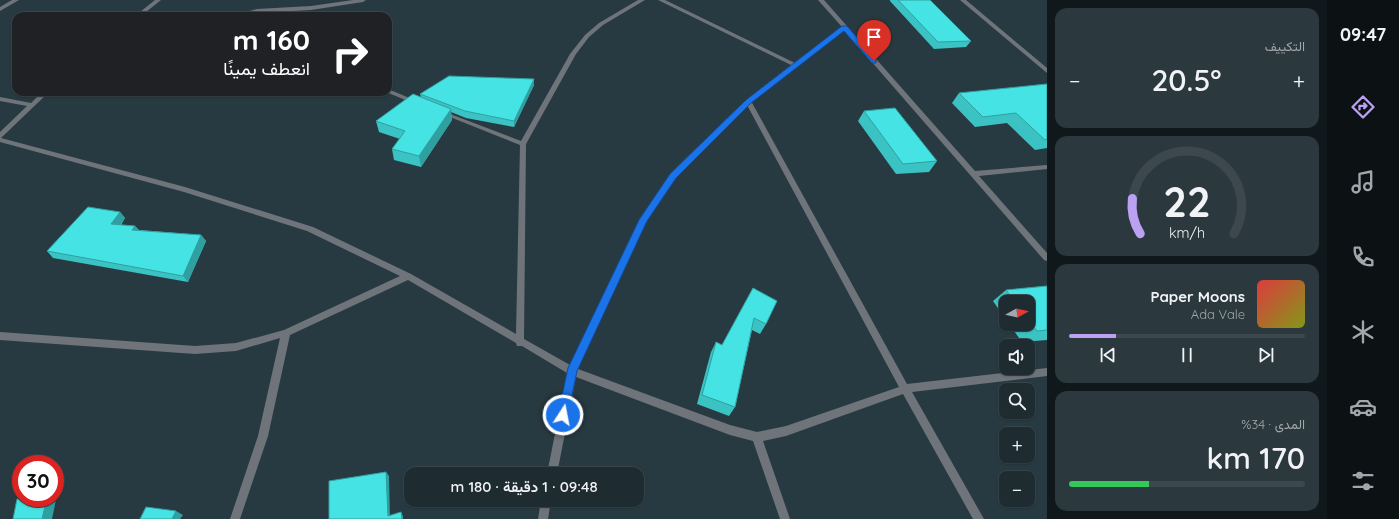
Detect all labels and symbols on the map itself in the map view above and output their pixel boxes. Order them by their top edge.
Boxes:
pin [857,20,891,61]
north arrow [999,295,1035,331]
position arrow [542,394,584,436]
speed limit sign: 30 [12,455,64,507]

